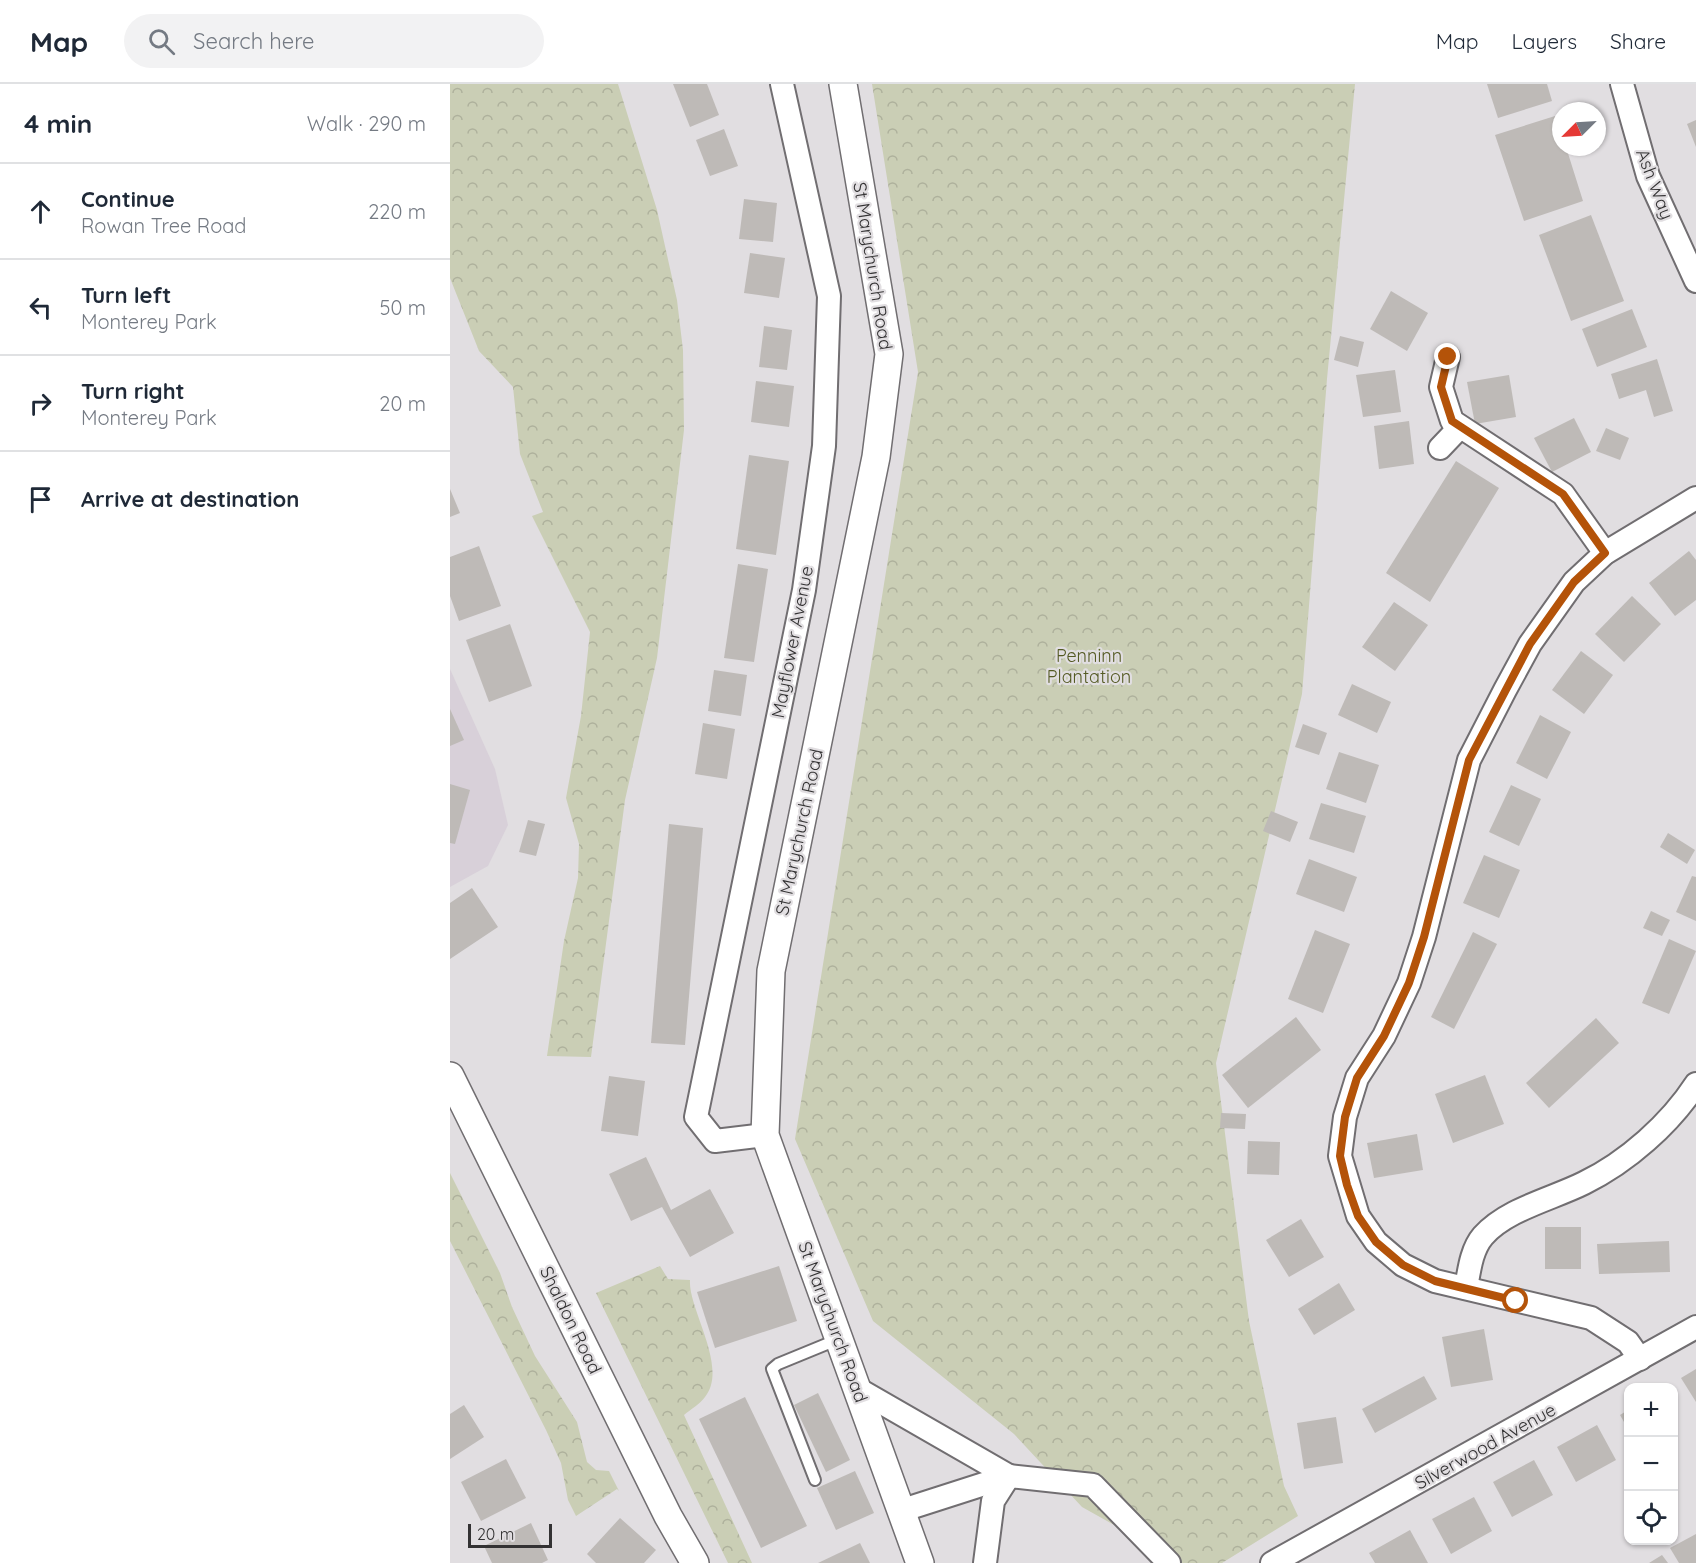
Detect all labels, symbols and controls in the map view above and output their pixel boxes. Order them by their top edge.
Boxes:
search box [124,14,544,68]
text: Map [30,24,88,59]
icon: search [145,25,178,58]
text: Search here [193,27,315,55]
text: Map [1436,28,1479,54]
text: Layers [1512,28,1577,54]
text: Share [1610,28,1666,54]
north arrow [1552,102,1606,156]
text: 4 min [24,107,92,140]
text: Walk · 290 m [307,111,426,136]
street label: Ash Way [1631,146,1679,222]
street label: St Marychurch Road [848,181,898,351]
text: Continue [81,185,175,213]
icon: ahead [24,195,57,228]
text: 220 m [368,199,426,224]
text: Rowan Tree Road [81,213,246,238]
text: Turn left [81,281,171,309]
icon: left [24,291,57,324]
text: 50 m [380,295,426,320]
text: Monterey Park [81,309,217,334]
route end [1434,343,1460,369]
text: Turn right [81,377,185,405]
icon: right [24,387,57,420]
text: 20 m [379,391,426,416]
text: Monterey Park [81,405,217,430]
icon: arrive [24,483,57,516]
text: Arrive at destination [81,485,299,513]
street label: Mayflower Avenue [766,564,818,720]
park label: Penninn Plantation [1047,644,1131,688]
street label: St Marychurch Road [770,747,828,917]
street label: St Marychurch Road [793,1238,873,1406]
street label: Shaldon Road [535,1262,607,1378]
route start [1502,1287,1528,1313]
map controls [1624,1383,1678,1545]
button: + [1624,1383,1678,1437]
street label: Silverwood Avenue [1410,1398,1560,1494]
button: − [1624,1437,1678,1491]
button: locate [1624,1491,1678,1545]
scale bar [468,1521,552,1548]
text: 20 m [477,1524,514,1544]

